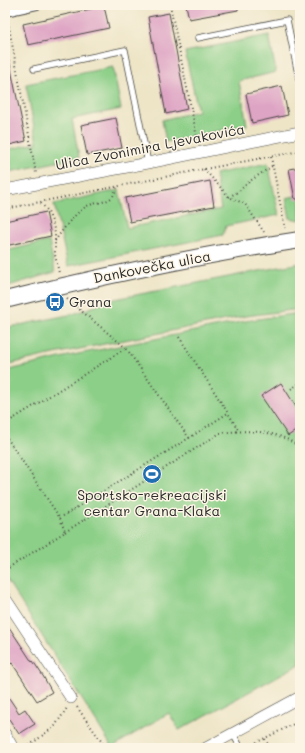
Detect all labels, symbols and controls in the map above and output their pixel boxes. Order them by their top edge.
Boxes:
street label: Ulica Zvonimira Ljevakovića [54,119,246,174]
street label: Dankovečka ulica [92,246,212,287]
bus stop icon: Grana [44,291,66,313]
place label: Grana [69,292,112,311]
sports icon: Sportsko-rekreacijski centar Grana-Klaka [141,463,163,485]
place label: Sportsko-rekreacijski centar Grana-Klaka [77,485,227,520]

